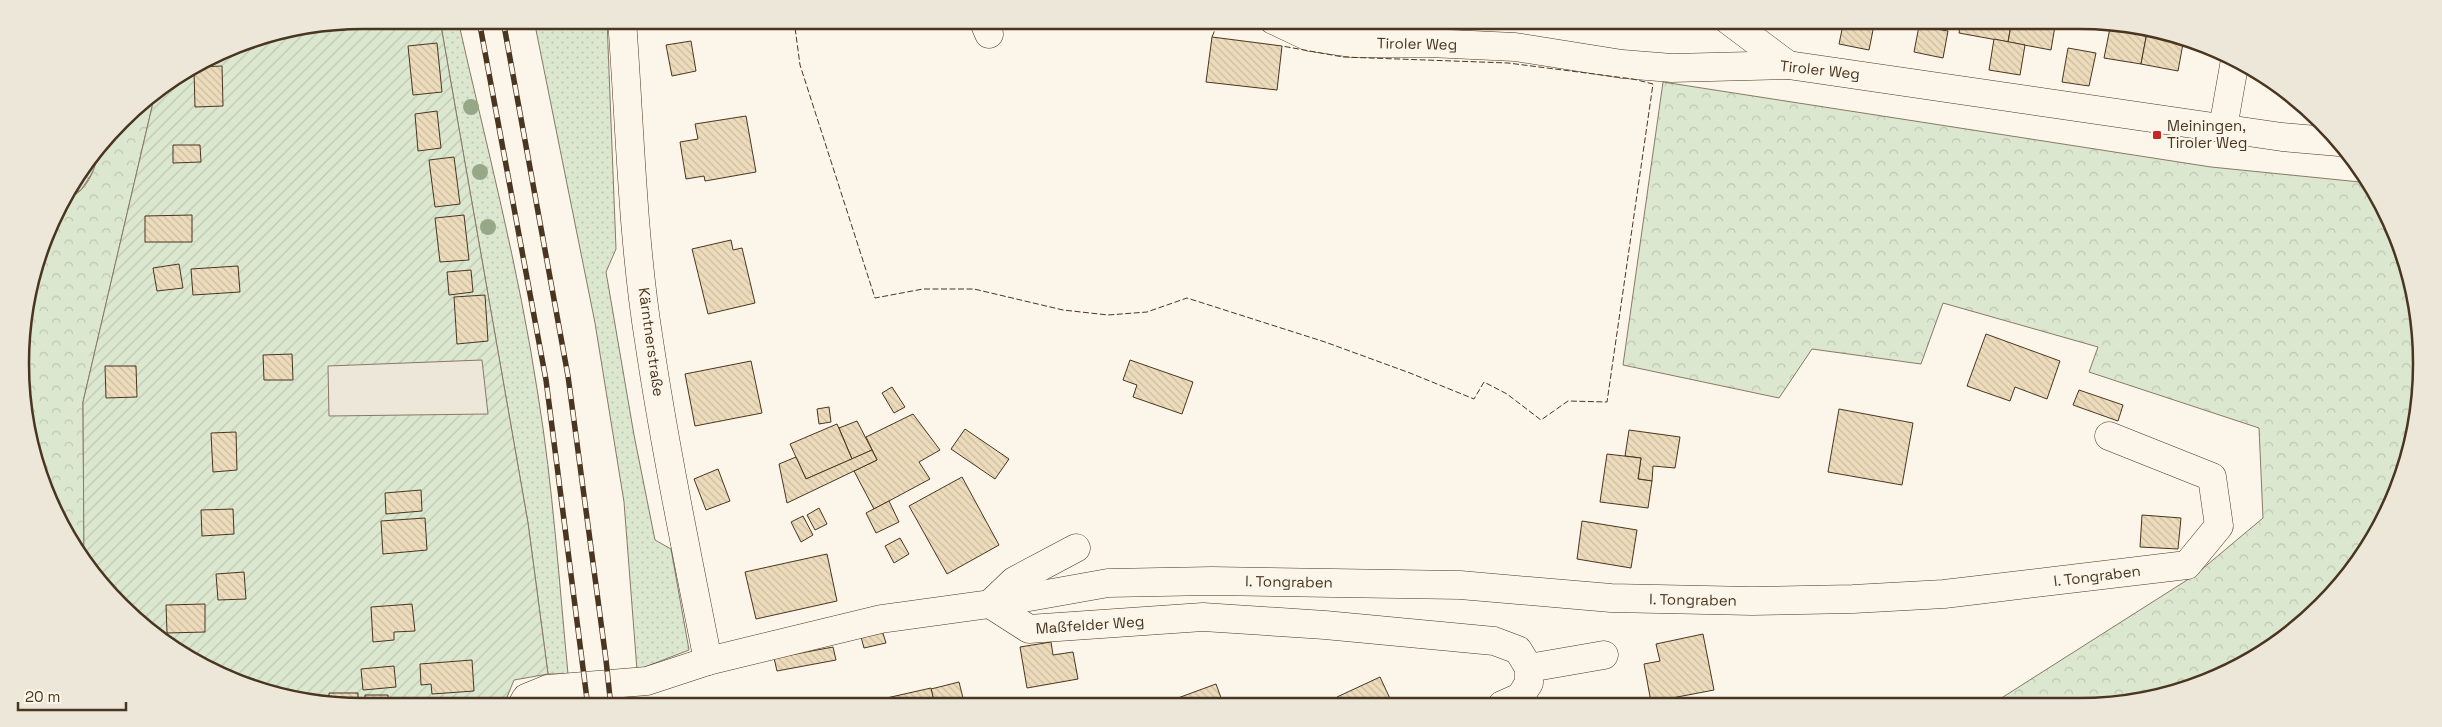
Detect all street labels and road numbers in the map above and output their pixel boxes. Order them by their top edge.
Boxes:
street label: Tiroler Weg [1377,33,1457,54]
street label: Tiroler Weg [1779,56,1861,83]
street label: Kärntnerstraße [634,286,669,398]
street label: I. Tongraben [2052,561,2142,590]
street label: I. Tongraben [1245,571,1333,592]
street label: I. Tongraben [1649,589,1737,610]
street label: Maßfelder Weg [1035,611,1145,638]

